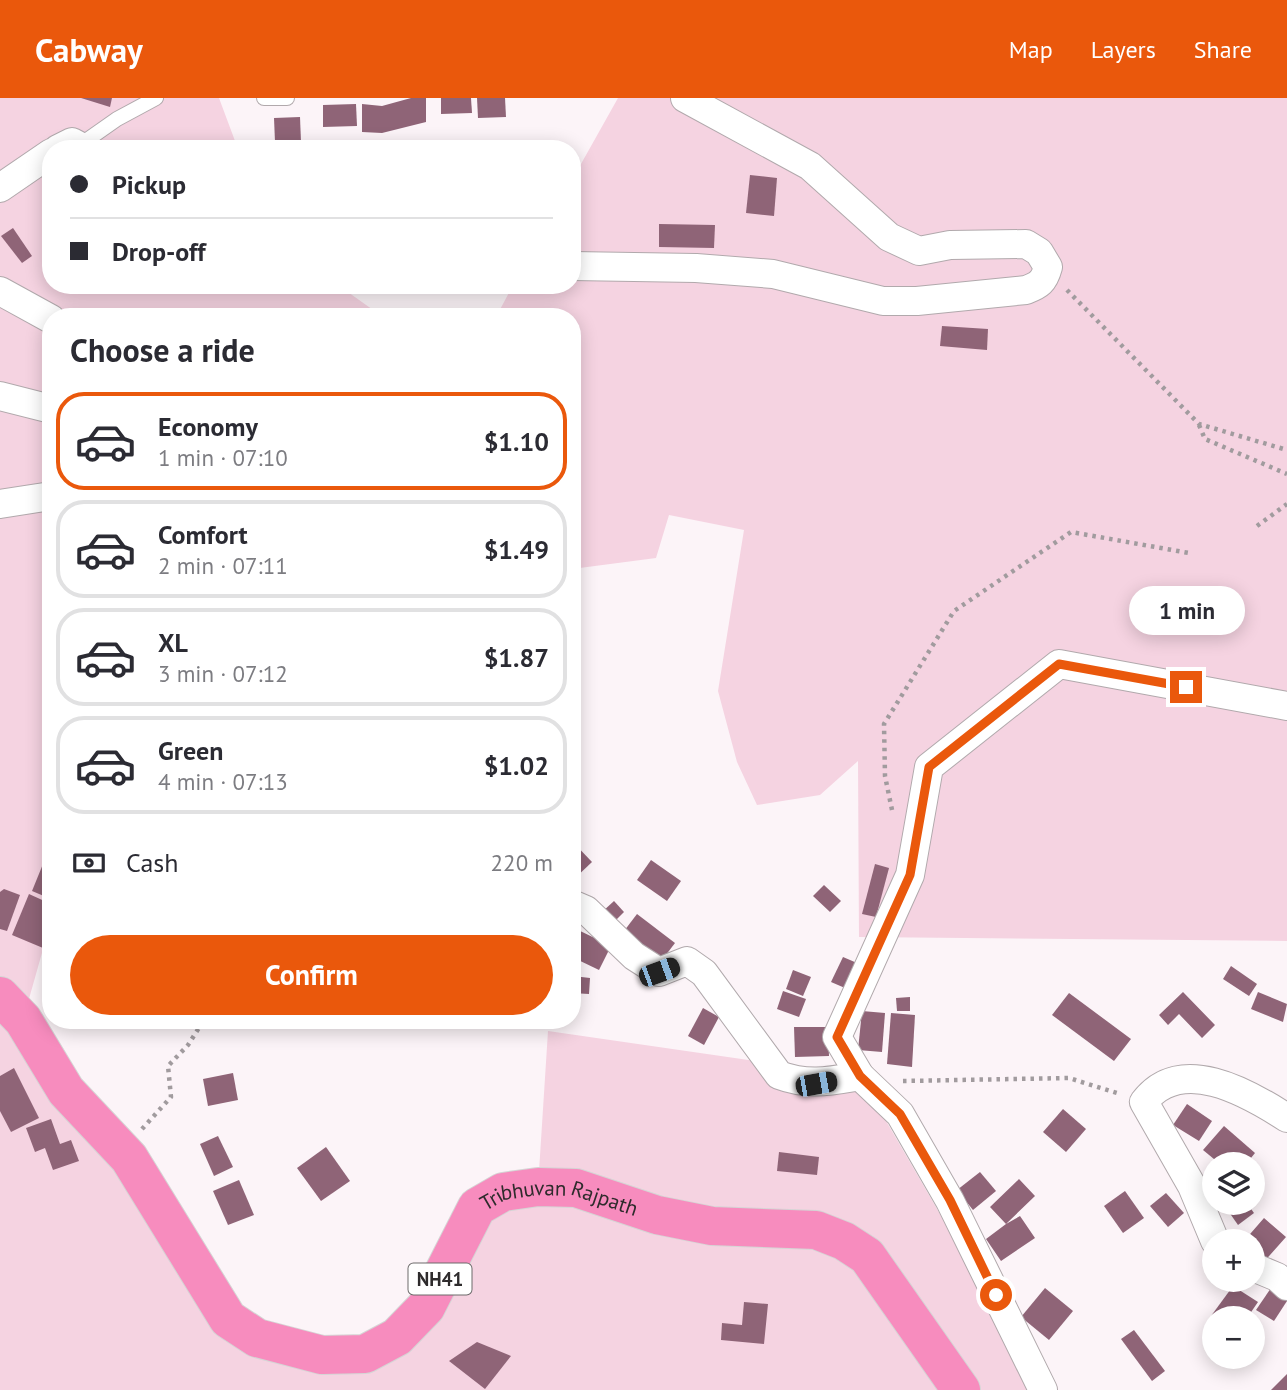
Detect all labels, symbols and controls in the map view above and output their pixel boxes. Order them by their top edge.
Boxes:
text: Cabway [35,28,143,71]
text: Map [1009,34,1053,65]
text: Layers [1091,34,1156,65]
text: Share [1194,34,1252,65]
text: Pickup [112,168,186,201]
text: Drop-off [112,235,206,268]
text: Choose a ride [70,329,255,371]
icon: car [74,410,137,473]
text: Economy [158,410,258,443]
text: $1.10 [484,425,549,458]
text: 1 min · 07:10 [158,443,288,472]
icon: car [74,518,137,581]
text: Comfort [158,518,248,551]
text: $1.49 [484,533,549,566]
text: 2 min · 07:11 [158,551,288,580]
callout: 1 min [1128,586,1244,634]
text: 1 min [1159,596,1215,625]
icon: car [74,626,137,689]
text: XL [158,626,188,659]
text: $1.87 [484,641,549,674]
text: 3 min · 07:12 [158,659,288,688]
route end [1170,671,1202,703]
icon: car [74,734,137,797]
text: Green [158,734,223,767]
text: $1.02 [484,749,549,782]
text: 4 min · 07:13 [158,767,288,796]
icon: cash [70,844,108,882]
text: Cash [126,846,178,879]
text: 220 m [491,848,553,877]
button: Confirm [70,935,553,1015]
car [636,955,683,989]
car [794,1070,839,1098]
map controls [1202,1152,1265,1369]
button: layers [1202,1152,1265,1215]
street label: Tribhuvan Rajpath [475,1173,642,1221]
button: + [1202,1229,1265,1292]
road number: NH41 [408,1264,472,1294]
route start [980,1279,1012,1311]
button: − [1202,1306,1265,1369]

